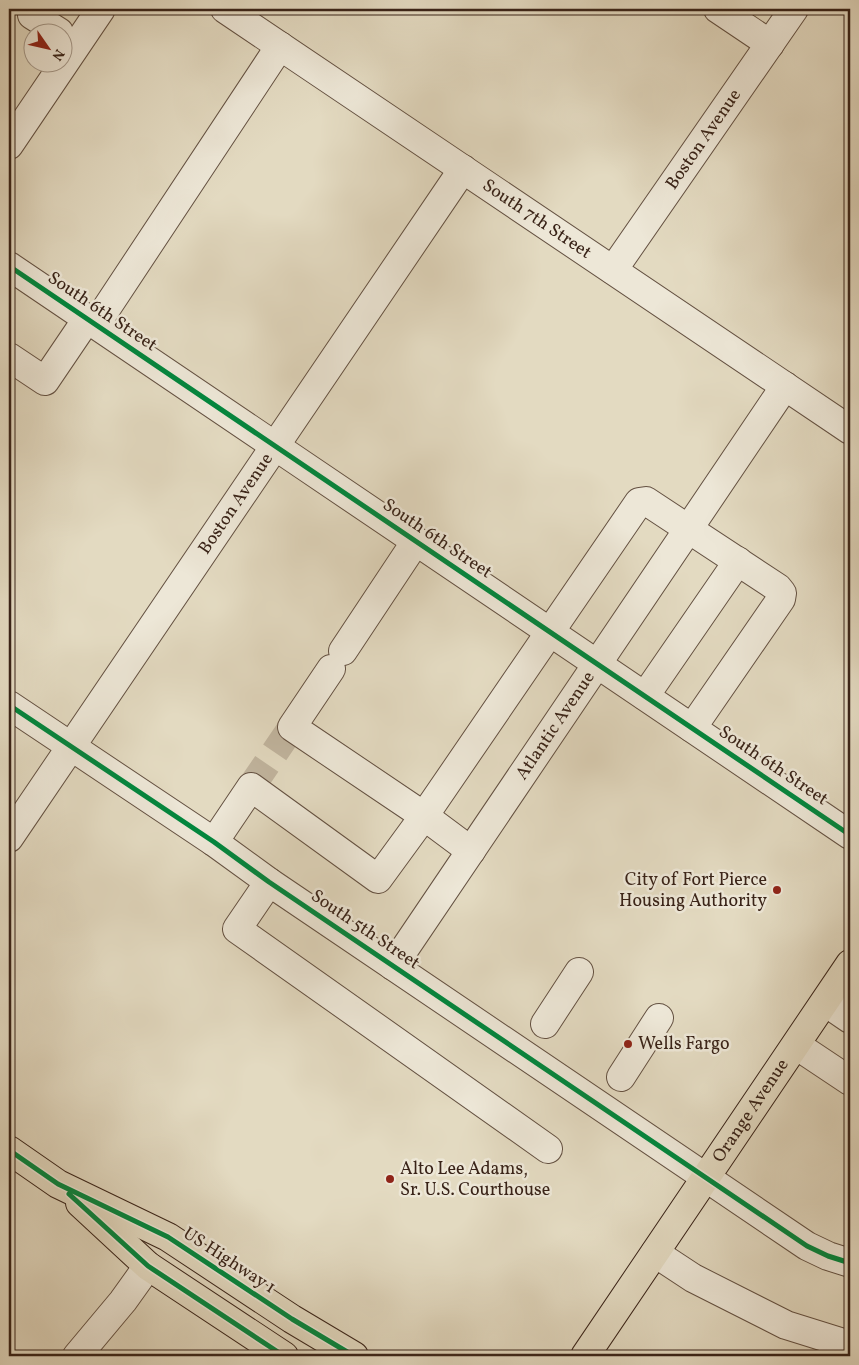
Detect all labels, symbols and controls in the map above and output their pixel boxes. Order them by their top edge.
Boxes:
north arrow [22,22,72,72]
text: N [47,45,68,64]
street label: Boston Avenue [660,84,747,195]
street label: South 7th Street [477,173,596,265]
street label: South 6th Street [42,266,162,358]
street label: Boston Avenue [193,448,279,559]
street label: South 6th Street [377,493,497,585]
street label: Atlantic Avenue [510,666,601,785]
street label: South 6th Street [713,720,833,812]
place label: City of Fort Pierce Housing Authority [619,868,767,914]
street label: South 5th Street [305,884,425,976]
marker: City of Fort Pierce Housing Authority [771,884,783,896]
place label: Wells Fargo [638,1032,730,1057]
marker: Wells Fargo [622,1038,634,1050]
street label: Orange Avenue [707,1054,795,1168]
place label: Alto Lee Adams, Sr. U.S. Courthouse [400,1157,550,1203]
marker: Alto Lee Adams, Sr. U.S. Courthouse [384,1173,396,1185]
street label: US Highway 1 [178,1222,280,1300]

